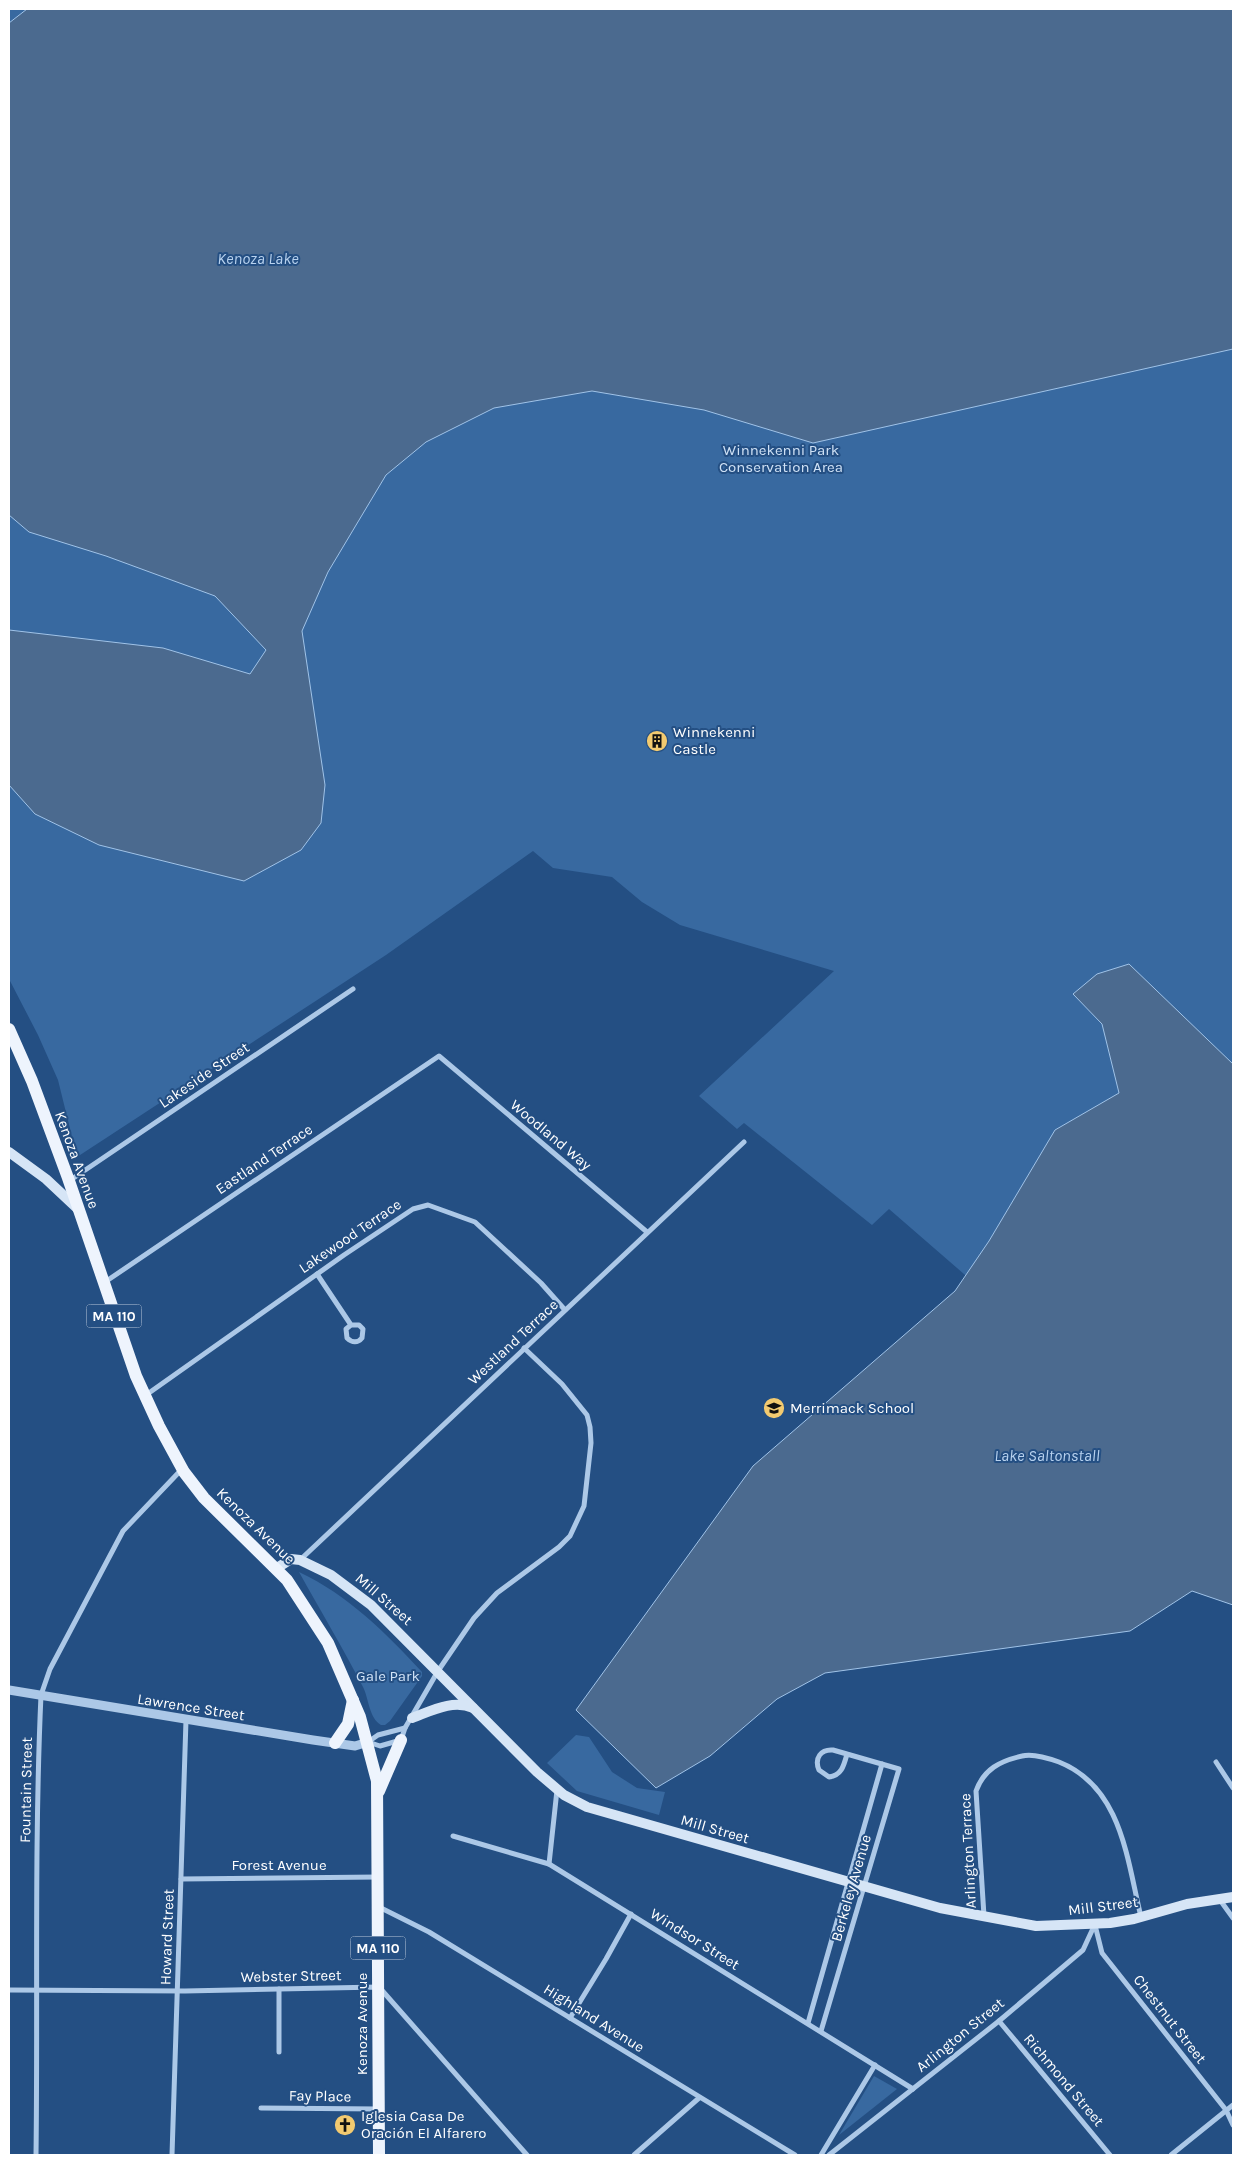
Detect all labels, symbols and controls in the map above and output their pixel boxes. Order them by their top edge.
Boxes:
water label: Kenoza Lake [217,249,299,268]
park label: Winnekenni Park Conservation Area [719,441,843,476]
place label: Winnekenni Castle [673,723,755,758]
building icon: Winnekenni Castle [645,729,669,753]
street label: Lakeside Street [155,1038,253,1112]
street label: Woodland Way [507,1096,595,1174]
street label: Kenoza Avenue [51,1109,103,1211]
street label: Eastland Terrace [212,1120,316,1198]
street label: Lakewood Terrace [295,1195,405,1277]
street label: Westland Terrace [464,1296,562,1388]
road number: MA 110 [86,1304,142,1328]
school or university icon: Merrimack School [762,1396,786,1420]
place label: Merrimack School [790,1399,914,1417]
water label: Lake Saltonstall [994,1446,1100,1465]
street label: Kenoza Avenue [213,1484,299,1568]
street label: Mill Street [352,1569,417,1629]
park label: Gale Park [356,1667,420,1685]
street label: Lawrence Street [136,1690,246,1724]
street label: Fountain Street [16,1737,36,1843]
street label: Arlington Terrace [956,1793,980,1909]
street label: Mill Street [679,1811,752,1847]
street label: Berkeley Avenue [827,1832,875,1944]
street label: Forest Avenue [231,1856,327,1874]
street label: Howard Street [156,1888,178,1985]
street label: Mill Street [1067,1893,1139,1919]
street label: Windsor Street [647,1904,743,1974]
road number: MA 110 [350,1936,406,1960]
street label: Webster Street [240,1966,342,1986]
street label: Chestnut Street [1130,1971,1211,2067]
street label: Kenoza Avenue [353,1973,371,2075]
street label: Highland Avenue [540,1980,648,2056]
street label: Arlington Street [912,1994,1008,2076]
street label: Richmond Street [1020,2030,1108,2130]
street label: Fay Place [289,2086,351,2106]
place label: Iglesia Casa De Oración El Alfarero [361,2107,487,2142]
church icon: Iglesia Casa De Oración El Alfarero [333,2113,357,2137]

